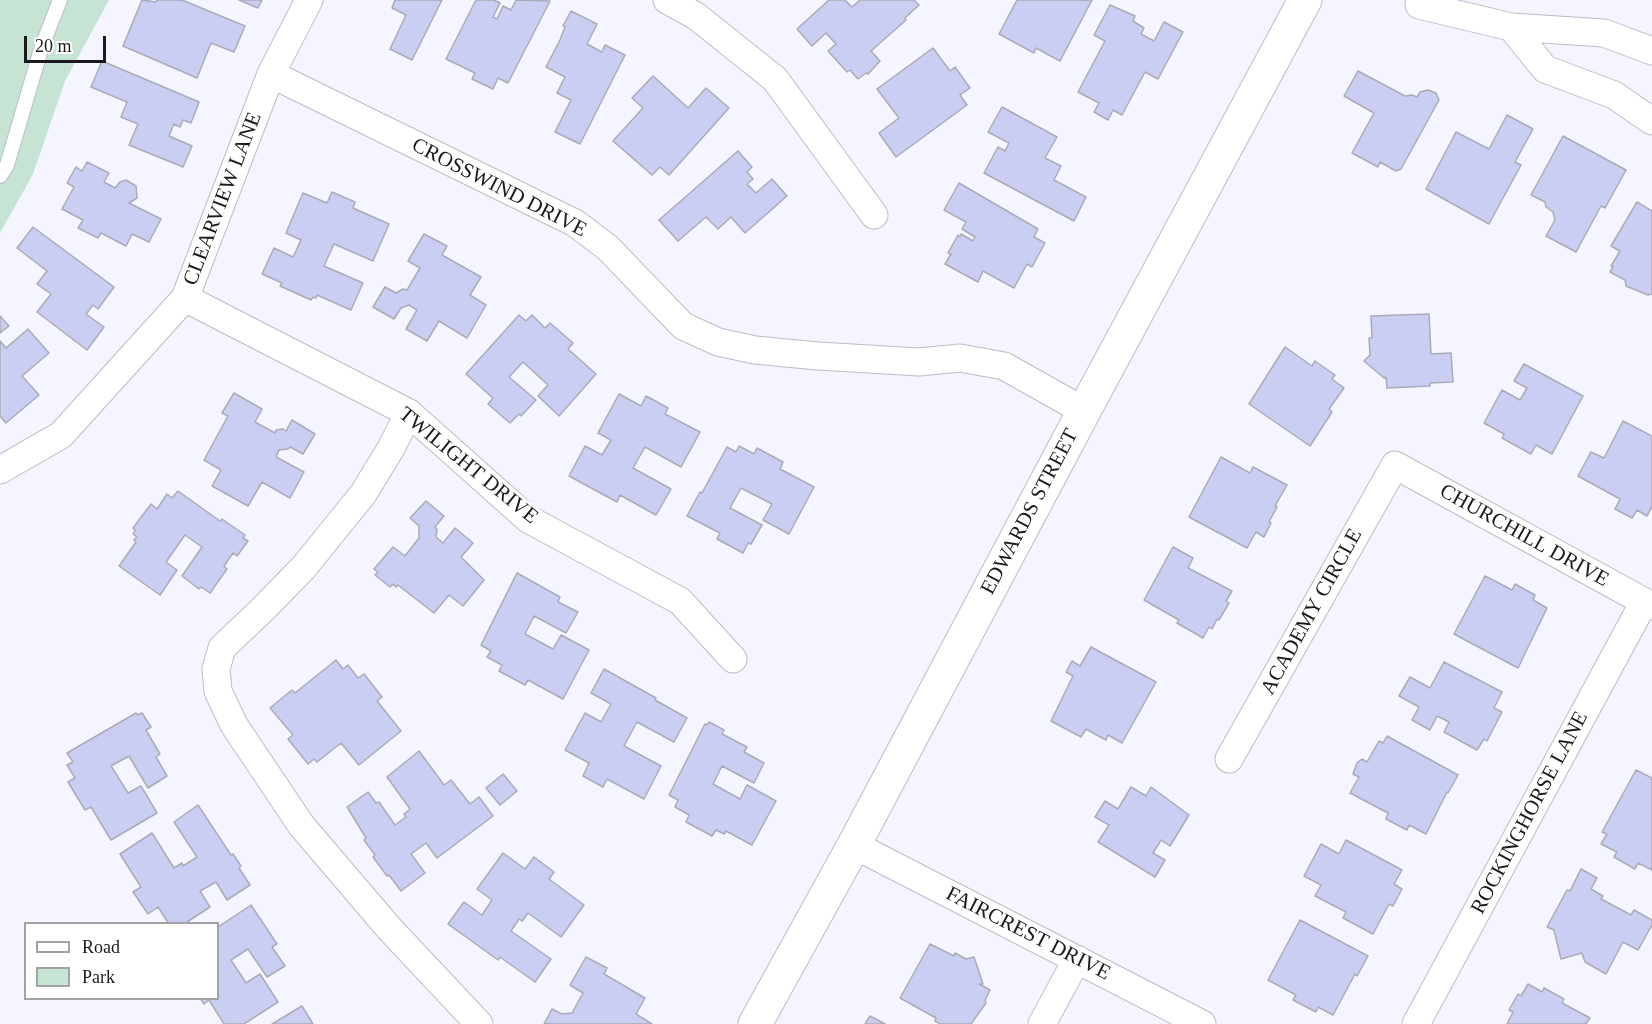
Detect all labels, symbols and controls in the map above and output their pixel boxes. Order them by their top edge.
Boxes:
scale bar [27,24,110,62]
text: 20 m [35,36,72,56]
street label: CLEARVIEW LANE [178,109,268,289]
street label: CROSSWIND DRIVE [407,133,591,243]
street label: TWILIGHT DRIVE [393,402,543,530]
street label: EDWARDS STREET [976,425,1084,599]
street label: CHURCHILL DRIVE [1435,479,1613,593]
street label: ACADEMY CIRCLE [1256,525,1368,699]
street label: ROCKINGHORSE LANE [1466,707,1594,919]
street label: FAIRCREST DRIVE [942,882,1114,986]
legend [24,922,219,1000]
text: Road [82,937,120,957]
text: Park [82,967,115,987]

